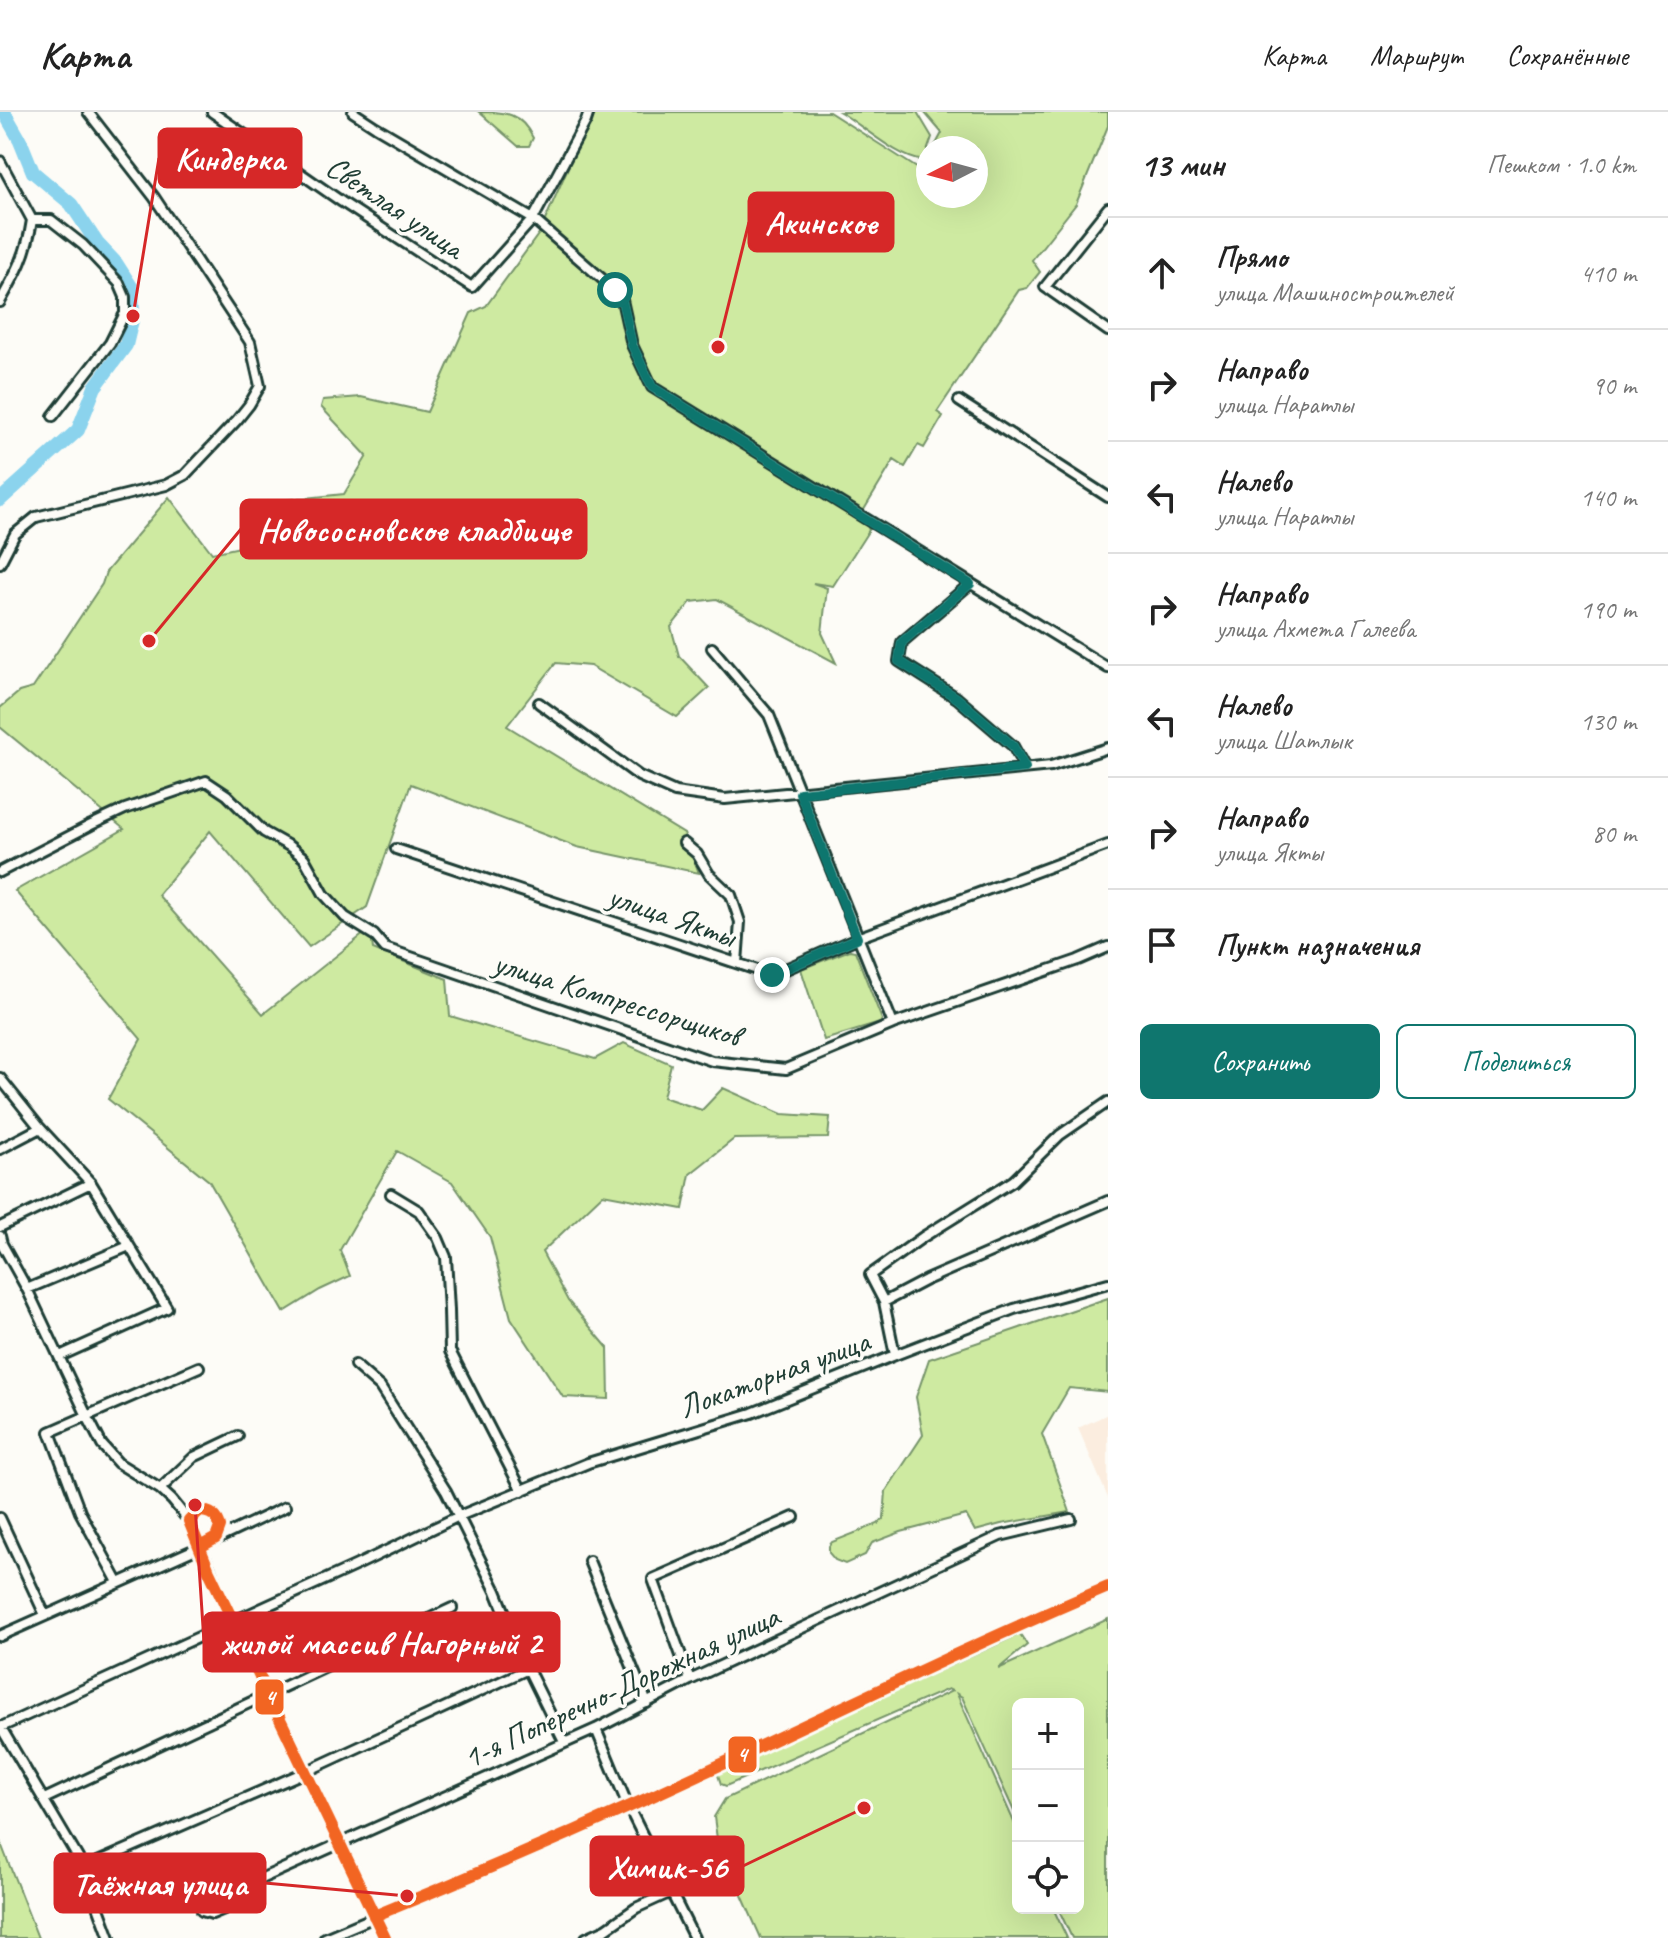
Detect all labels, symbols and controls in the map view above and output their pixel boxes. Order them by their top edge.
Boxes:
text: Карта [40,32,130,79]
text: Карта [1262,38,1326,73]
text: Маршрут [1370,38,1462,73]
text: Сохранённые [1506,38,1628,73]
callout: Киндерка [159,129,301,187]
north arrow [916,136,988,208]
text: Киндерка [175,137,288,180]
text: 13 мин [1140,143,1224,186]
street label: Светлая улица [318,146,474,270]
text: Пешком · 1.0 km [1487,148,1636,181]
callout: Акинское [749,193,893,251]
text: Акинское [765,201,879,244]
text: Прямо [1216,238,1287,276]
icon: ahead [1140,251,1184,295]
text: 410 m [1580,257,1636,290]
route start [597,272,633,308]
text: улица Машиностроителей [1216,276,1454,309]
text: Направо [1216,350,1308,388]
icon: right [1140,363,1184,407]
text: 90 m [1592,369,1636,402]
text: улица Наратлы [1216,388,1353,421]
text: Налево [1216,462,1292,500]
icon: left [1140,475,1184,519]
text: 140 m [1580,481,1636,514]
callout: Новососновское кладбище [241,500,586,558]
text: улица Наратлы [1216,500,1353,533]
text: Новососновское кладбище [257,508,573,551]
text: Направо [1216,574,1308,612]
icon: right [1140,587,1184,631]
text: 190 m [1580,593,1636,626]
text: улица Ахмета Галеева [1216,612,1415,645]
text: Налево [1216,686,1292,724]
icon: left [1140,699,1184,743]
text: 130 m [1580,705,1636,738]
text: улица Шатлык [1216,724,1352,757]
text: Направо [1216,798,1308,836]
icon: right [1140,811,1184,855]
text: 80 m [1592,817,1636,850]
text: улица Якты [1216,836,1323,869]
street label: улица Якты [601,875,743,957]
icon: arrive [1140,923,1184,967]
text: Пункт назначения [1216,926,1419,964]
street label: улица Компрессорщиков [487,941,751,1058]
route end [754,957,790,993]
button: Сохранить [1140,1024,1380,1099]
button: Поделиться [1396,1024,1636,1099]
street label: Локаторная улица [673,1320,877,1427]
street label: 1-я Поперечно-Дорожная улица [456,1595,787,1778]
callout: жилой массив Нагорный 2 [204,1613,559,1671]
text: жилой массив Нагорный 2 [220,1621,544,1664]
line badge: 4 [254,1678,285,1716]
text: 4 [265,1684,278,1712]
map controls [1012,1698,1084,1914]
button: + [1012,1698,1084,1770]
line badge: 4 [727,1735,758,1774]
text: 4 [737,1741,750,1769]
button: − [1012,1770,1084,1842]
callout: Химик-56 [591,1837,743,1895]
button: locate [1012,1842,1084,1914]
text: Химик-56 [607,1845,729,1888]
callout: Таёжная улица [55,1854,265,1912]
text: Таёжная улица [72,1862,250,1905]

